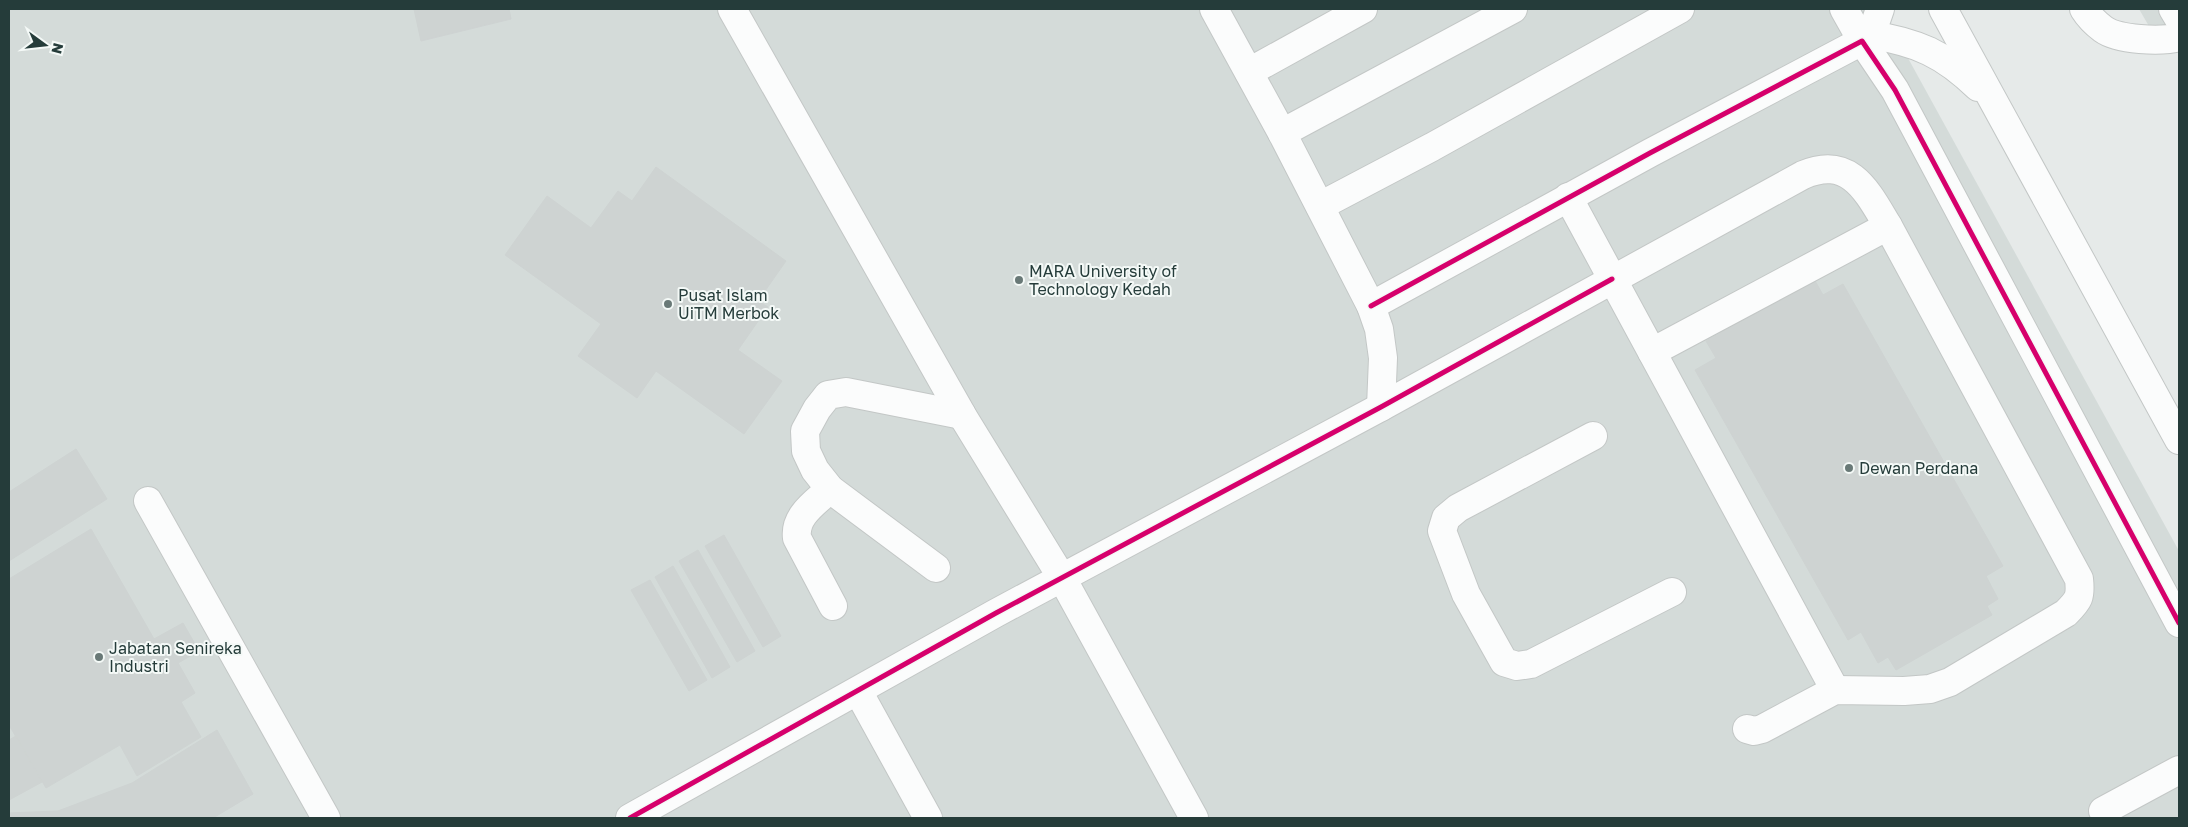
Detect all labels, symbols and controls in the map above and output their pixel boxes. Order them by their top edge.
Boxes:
north arrow [20,20,70,70]
text: N [48,41,68,56]
place label: MARA University of Technology Kedah [1029,261,1177,299]
marker: MARA University of Technology Kedah [1013,274,1025,286]
place label: Pusat Islam UiTM Merbok [678,285,779,323]
marker: Pusat Islam UiTM Merbok [662,298,674,310]
place label: Dewan Perdana [1859,458,1978,478]
marker: Dewan Perdana [1843,462,1855,474]
place label: Jabatan Senireka Industri [109,638,242,676]
marker: Jabatan Senireka Industri [93,651,105,663]

